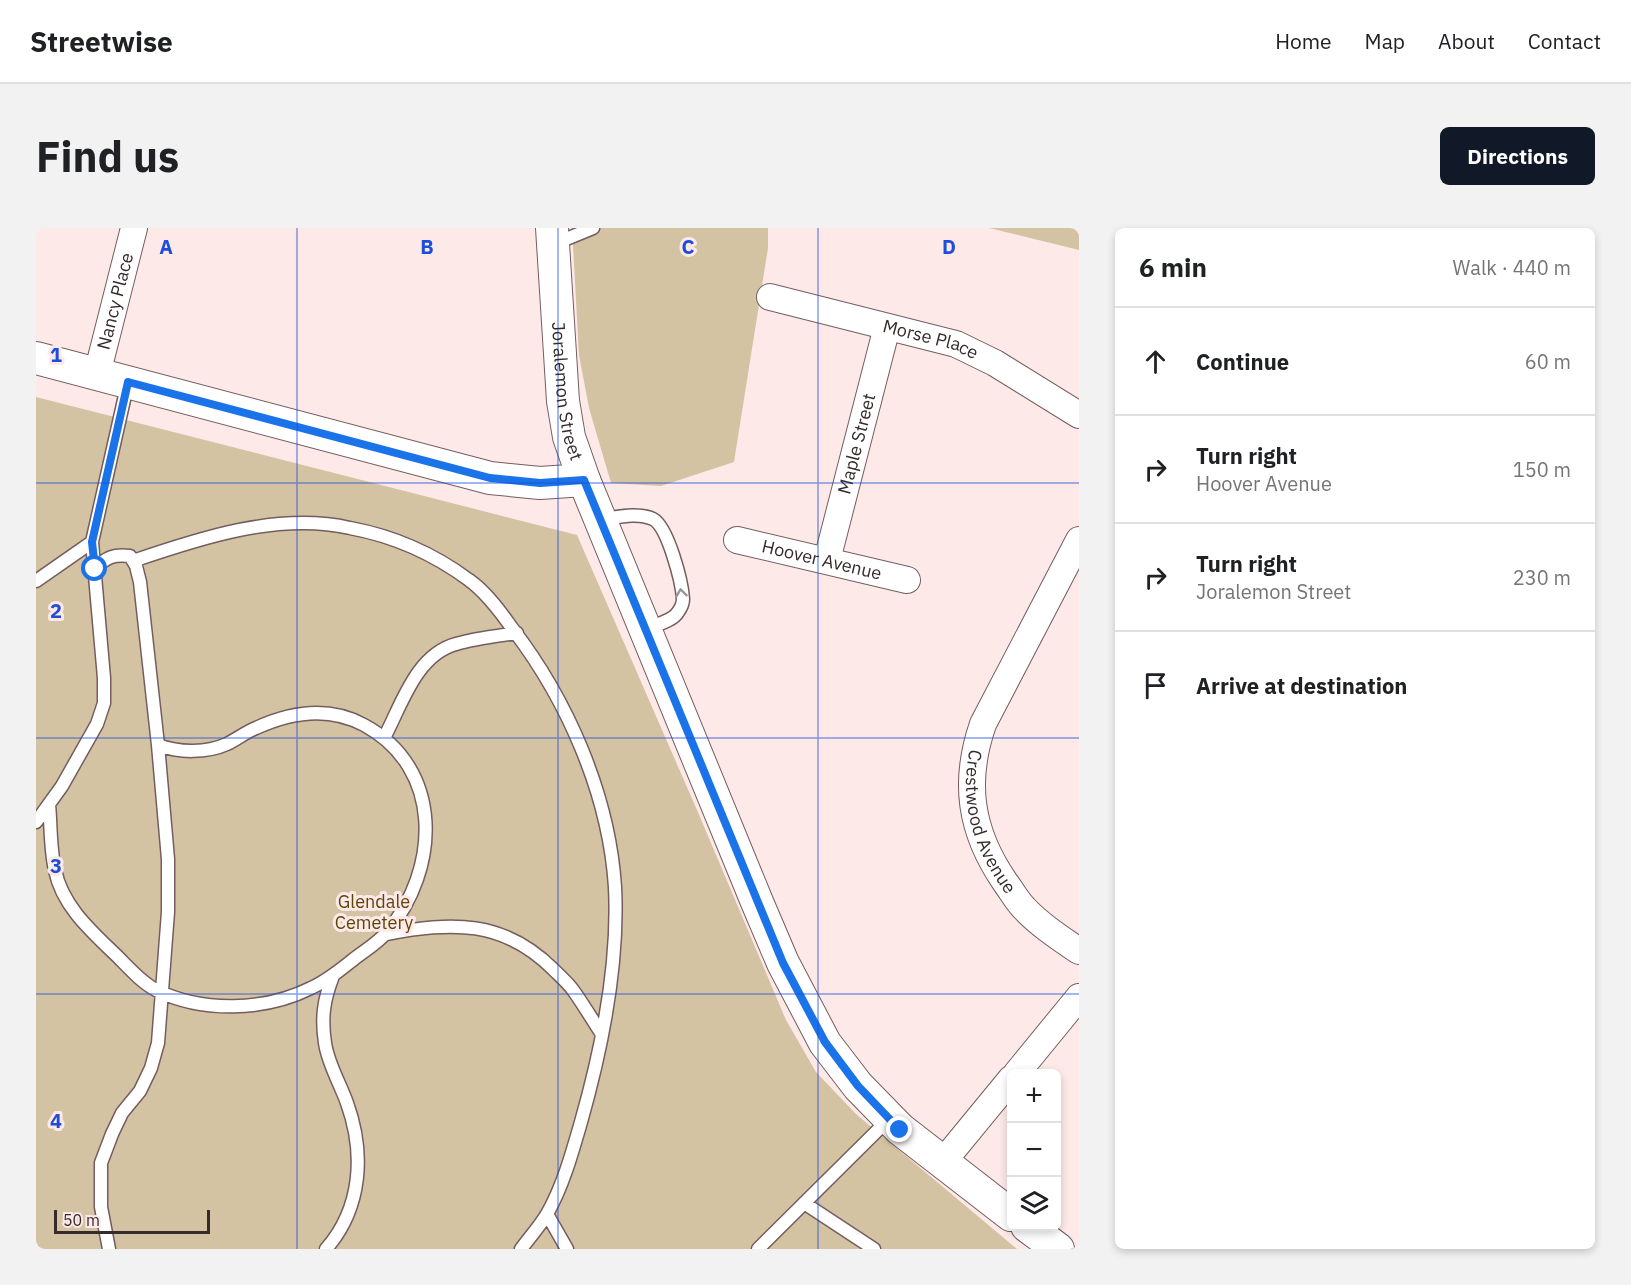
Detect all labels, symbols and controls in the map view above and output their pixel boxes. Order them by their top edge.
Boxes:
text: Streetwise [30,23,173,60]
text: Home [1275,27,1332,55]
text: Map [1365,27,1405,55]
text: About [1438,27,1495,55]
text: Contact [1528,27,1601,55]
button: Directions [1440,127,1595,185]
text: Find us [36,129,179,184]
text: A [159,233,173,260]
text: B [420,233,434,260]
text: C [681,233,695,260]
text: D [942,233,956,260]
street label: Nancy Place [92,250,138,352]
text: 6 min [1139,250,1207,284]
text: Walk · 440 m [1453,254,1571,281]
street label: Morse Place [880,314,982,364]
street label: Joralemon Street [547,321,588,463]
text: 1 [50,341,62,368]
icon: ahead [1139,345,1172,378]
text: Continue [1196,347,1289,376]
text: 60 m [1525,348,1571,375]
street label: Maple Street [832,391,880,496]
text: Turn right [1196,441,1297,470]
icon: right [1139,453,1172,486]
text: 150 m [1513,456,1571,483]
text: Hoover Avenue [1196,470,1332,497]
street label: Hoover Avenue [760,534,884,585]
text: Turn right [1196,549,1297,578]
route start [81,555,107,581]
icon: right [1139,561,1172,594]
text: 230 m [1513,564,1571,591]
text: Joralemon Street [1196,578,1351,605]
one-way arrow [675,588,688,598]
text: 2 [50,597,62,624]
icon: arrive [1139,669,1172,702]
text: Arrive at destination [1196,671,1407,700]
street label: Crestwood Avenue [961,748,1022,898]
text: 3 [50,852,62,879]
park label: Glendale Cemetery [335,890,413,934]
map controls [1007,1069,1061,1231]
button: + [1007,1069,1061,1123]
text: 4 [50,1107,62,1134]
route end [886,1116,912,1142]
button: − [1007,1123,1061,1177]
button: layers [1007,1177,1061,1231]
scale bar [54,1207,210,1234]
text: 50 m [63,1210,100,1230]

